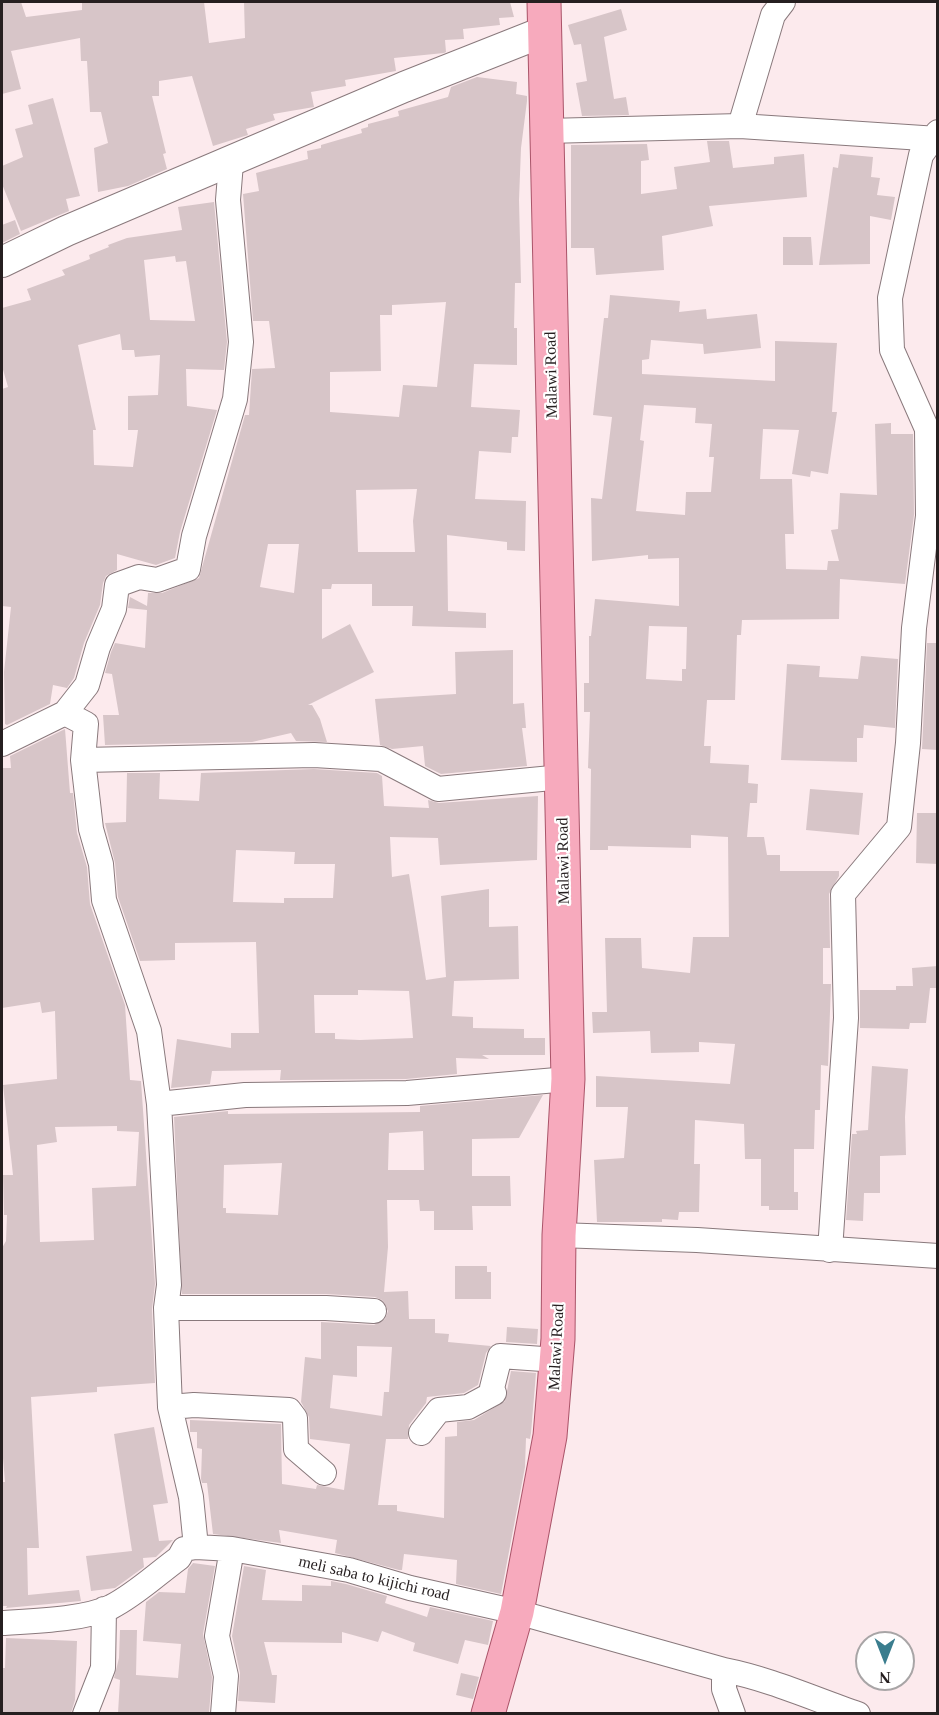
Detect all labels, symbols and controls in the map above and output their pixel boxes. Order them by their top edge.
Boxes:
street label: Malawi Road [542,332,562,418]
street label: Malawi Road [554,818,574,904]
street label: Malawi Road [545,1303,569,1391]
street label: meli saba to kijichi road [297,1552,451,1606]
north arrow [855,1631,915,1691]
text: N [879,1669,891,1686]

